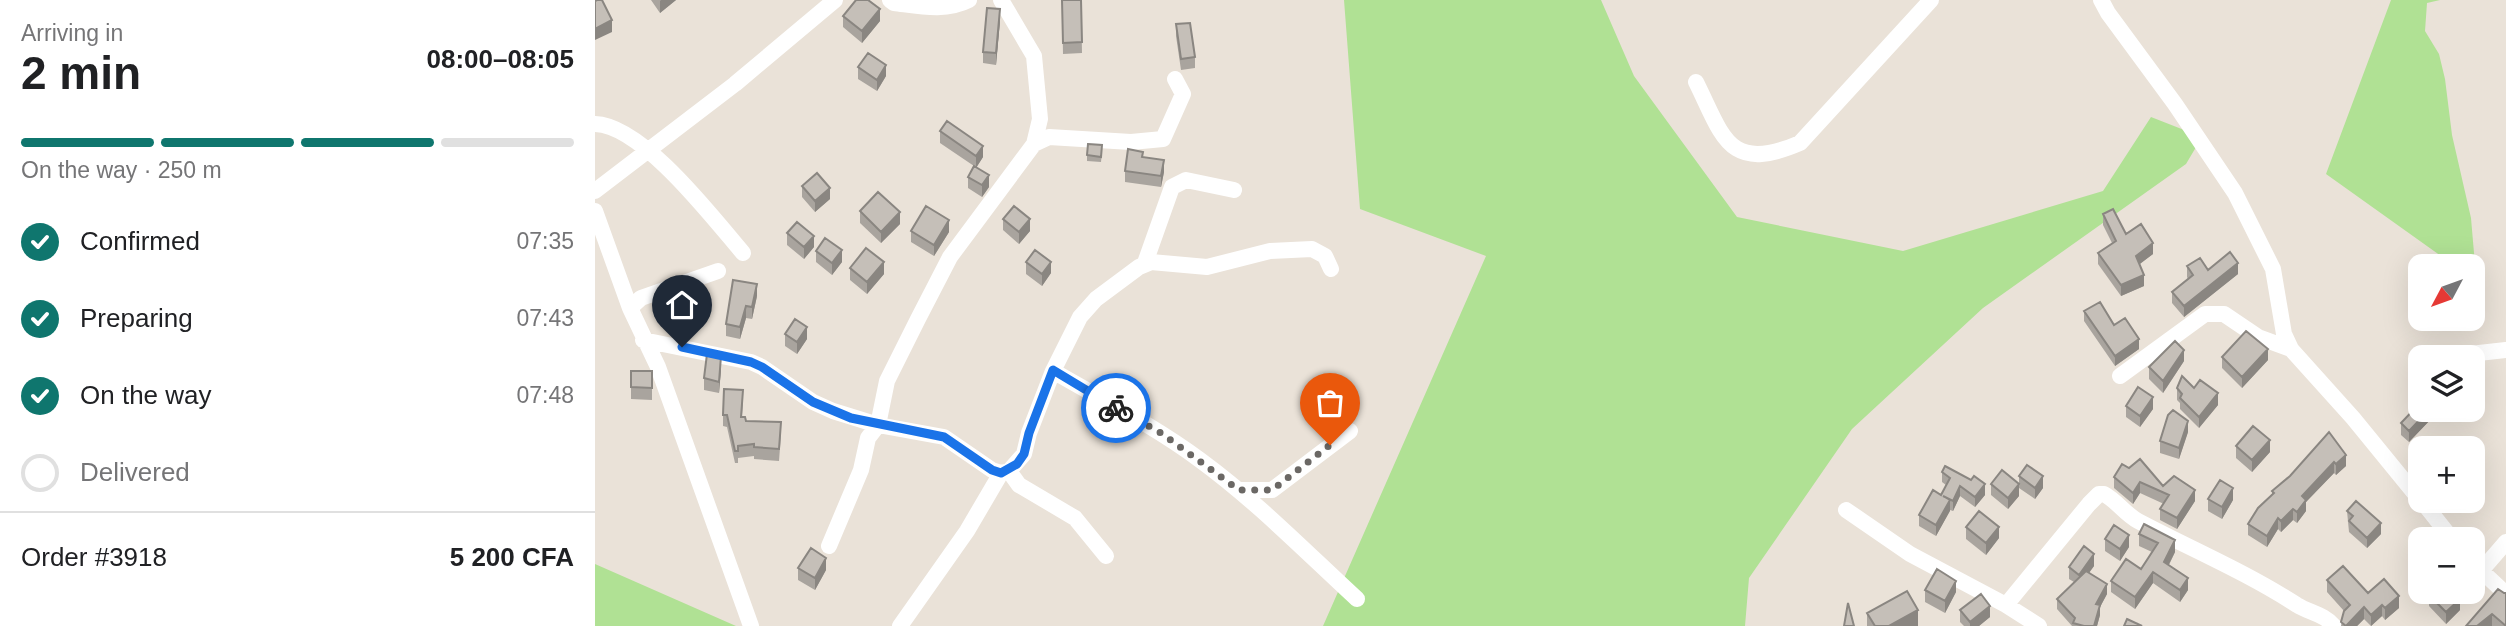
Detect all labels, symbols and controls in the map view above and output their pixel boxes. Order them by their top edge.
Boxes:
text: Arriving in [21,20,123,46]
text: 08:00–08:05 [427,44,574,74]
text: 2 min [21,47,141,99]
text: On the way · 250 m [21,157,222,183]
icon: check [21,223,59,261]
text: Confirmed [80,226,200,256]
text: 07:35 [516,228,574,254]
north arrow [2408,254,2485,331]
map controls [2408,254,2485,604]
pin [652,275,712,347]
icon: home [663,286,701,324]
icon: check [21,300,59,338]
text: Preparing [80,303,193,333]
text: 07:43 [516,305,574,331]
button: layers [2408,345,2485,422]
courier [1081,373,1151,443]
pin [1300,373,1360,445]
icon: check [21,377,59,415]
text: On the way [80,380,212,410]
text: 07:48 [516,382,574,408]
icon: bag [1311,384,1349,422]
icon: bike [1097,389,1135,427]
button: + [2408,436,2485,513]
text: Delivered [80,457,190,487]
button: − [2408,527,2485,604]
text: Order #3918 [21,542,167,572]
text: 5 200 CFA [450,542,574,572]

